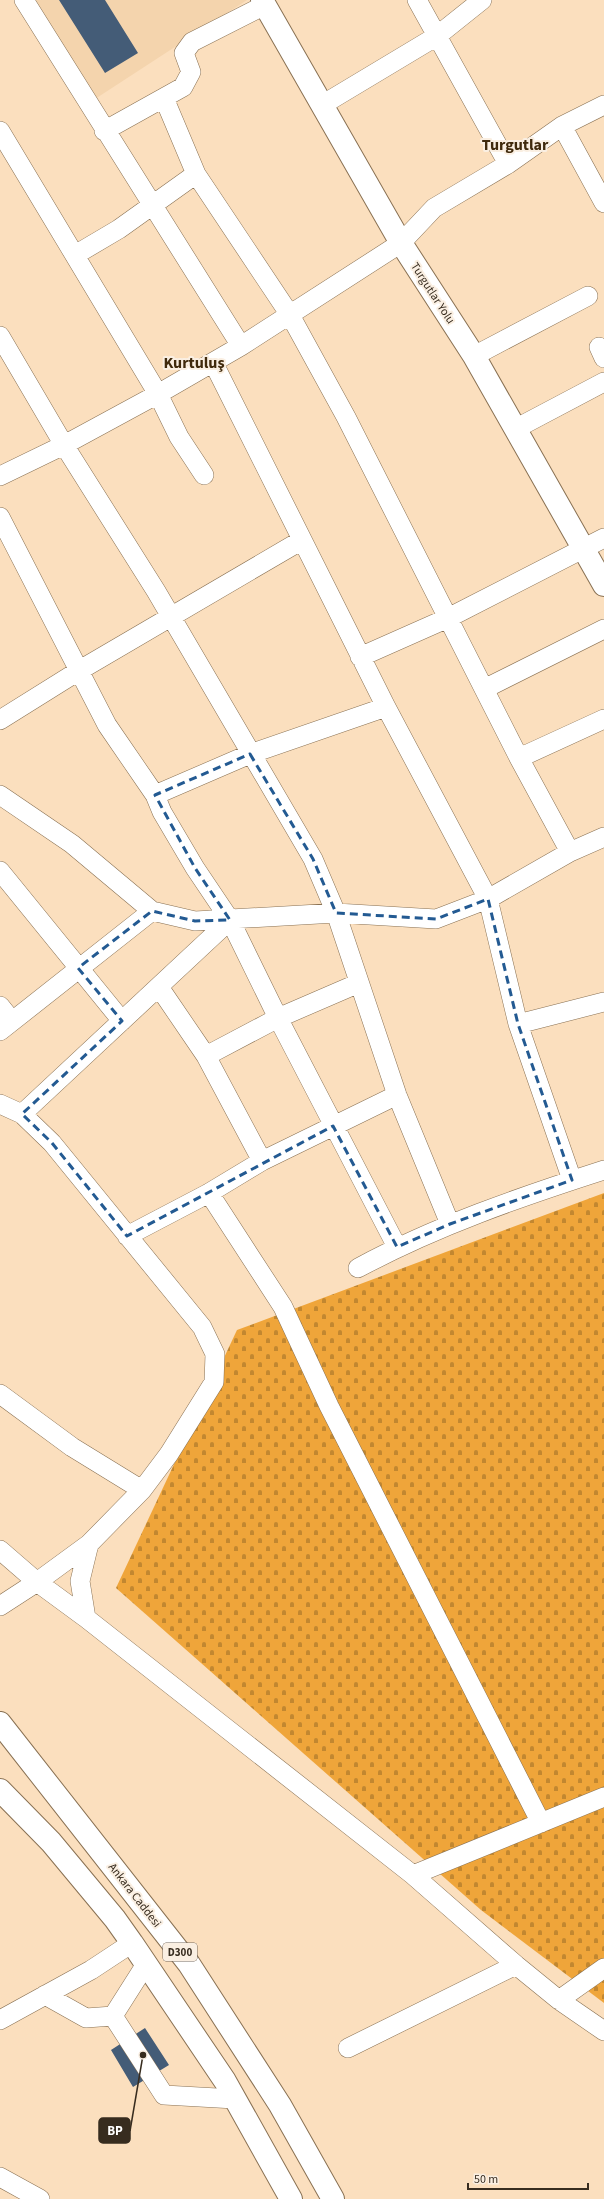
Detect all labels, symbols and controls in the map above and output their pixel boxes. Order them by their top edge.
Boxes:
district label: Turgutlar [482,134,549,156]
street label: Turgutlar Yolu [406,259,459,327]
district label: Kurtuluş [163,352,225,374]
street label: Ankara Caddesi [104,1860,165,1931]
road number: D300 [163,1943,197,1961]
callout: BP [99,2118,130,2143]
text: BP [107,2122,123,2140]
scale bar [468,2165,588,2191]
text: 50 m [474,2171,498,2188]

